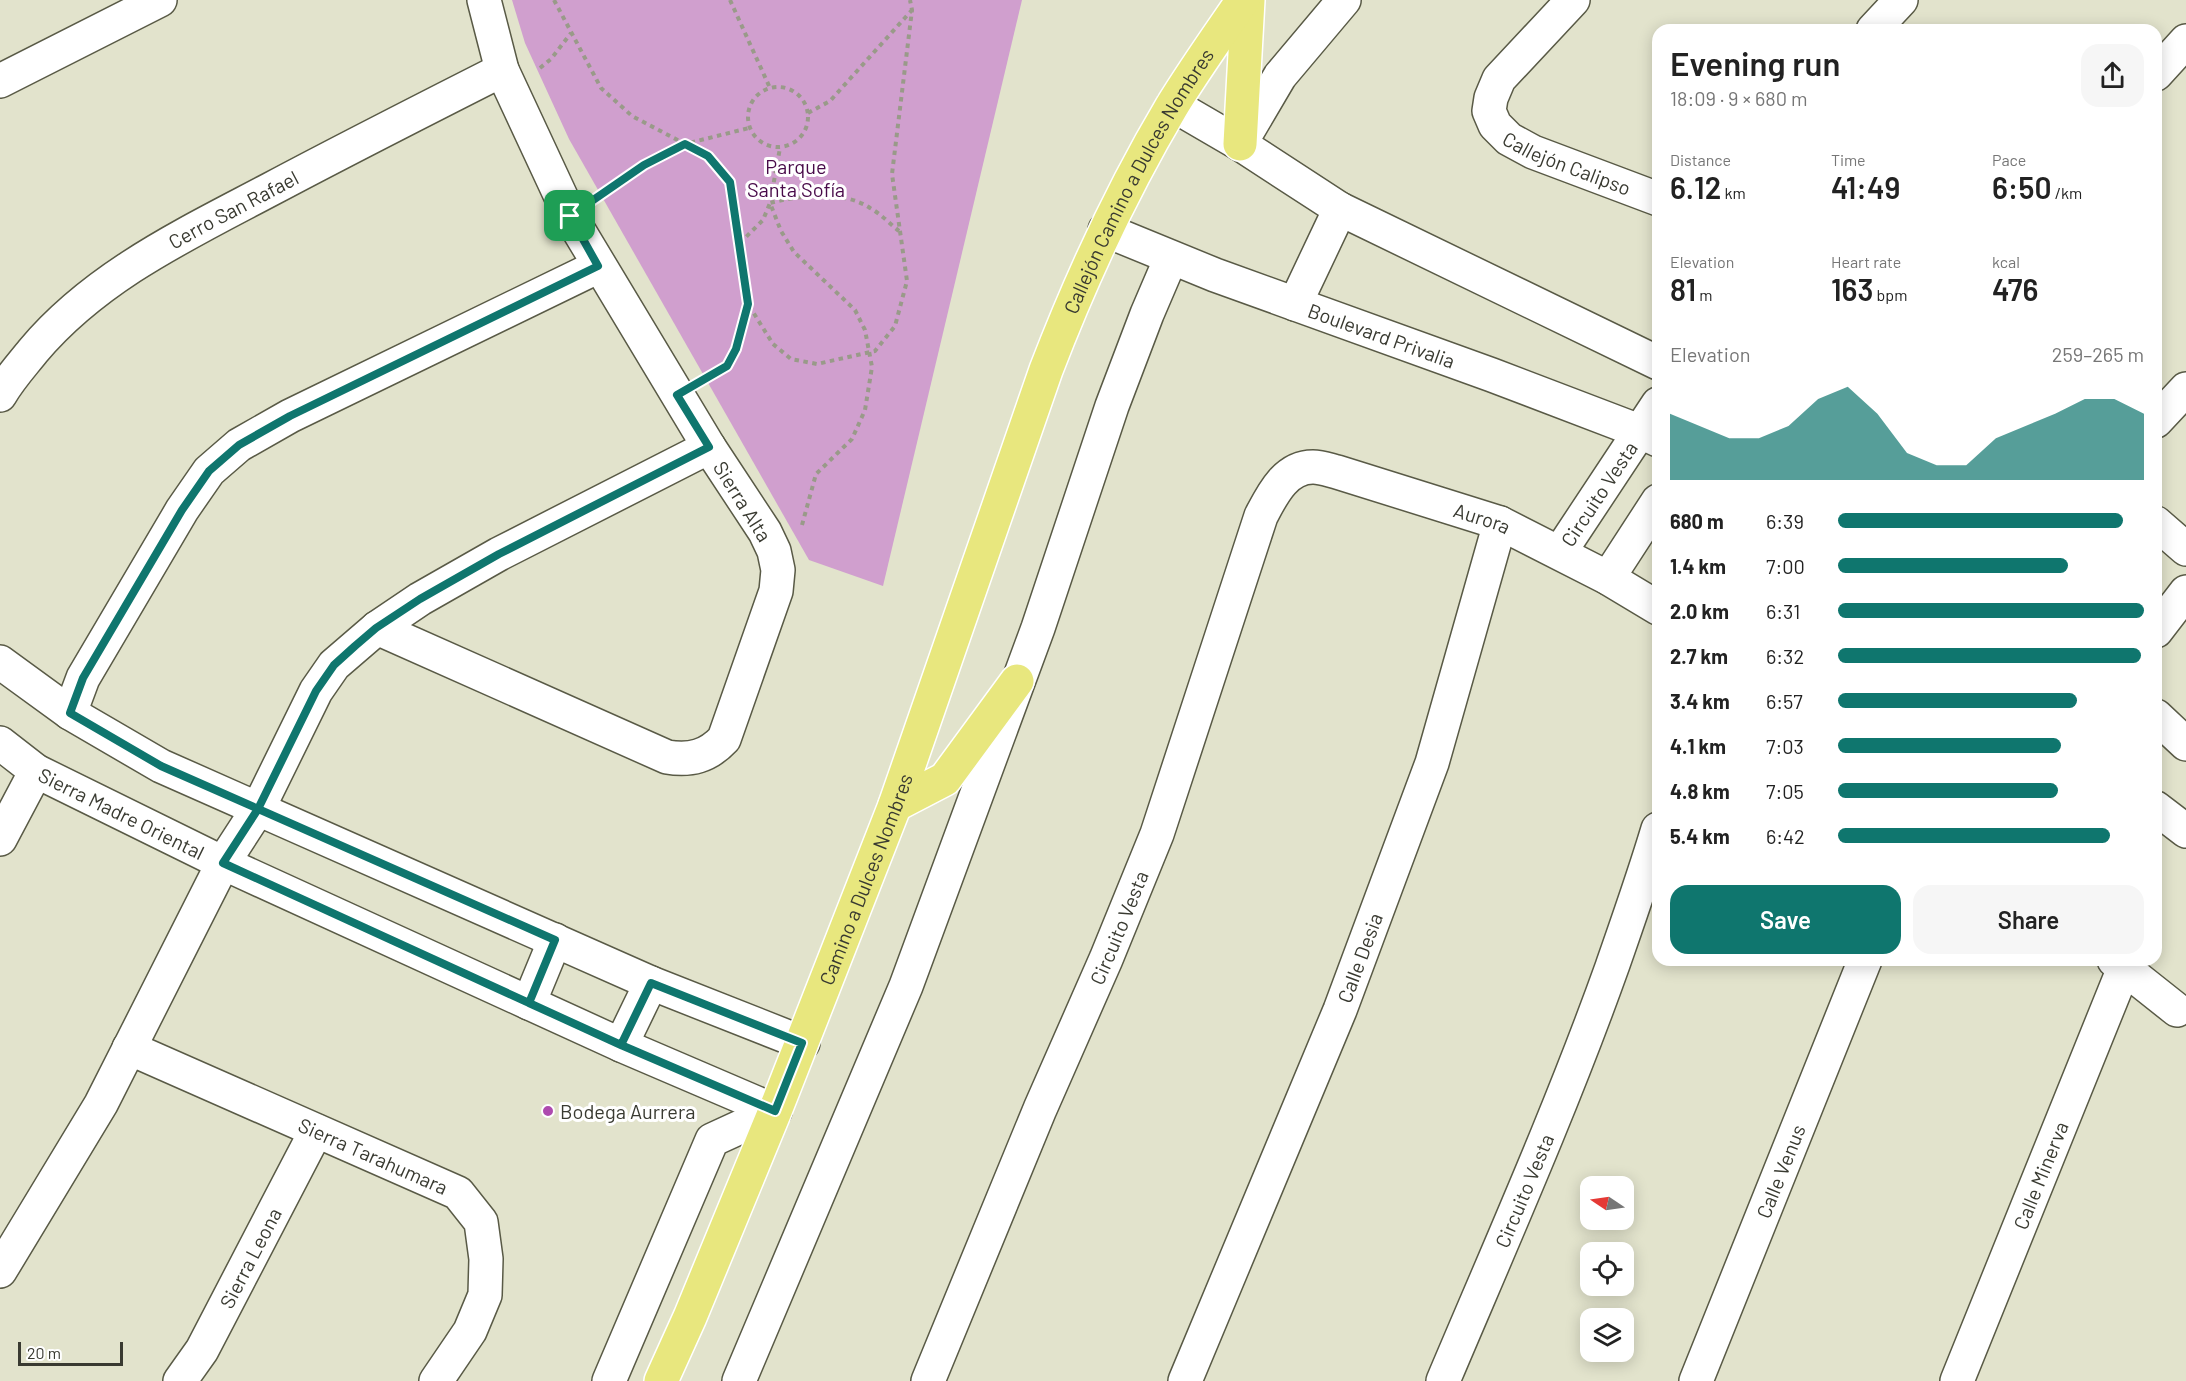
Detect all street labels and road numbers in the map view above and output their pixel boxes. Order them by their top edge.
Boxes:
street label: Callejón Camino a Dulces Nombres [1058,44,1218,317]
street label: Callejón Calipso [1499,126,1634,200]
street label: Cerro San Rafael [164,165,302,254]
street label: Boulevard Privalia [1305,298,1458,373]
street label: Circuito Vesta [1555,437,1642,551]
street label: Sierra Alta [709,456,777,546]
street label: Aurora [1451,497,1515,539]
street label: Sierra Madre Oriental [35,762,209,864]
street label: Camino a Dulces Nombres [814,770,917,988]
street label: Circuito Vesta [1084,867,1153,988]
street label: Calle Desia [1332,909,1387,1006]
street label: Sierra Tarahumara [295,1112,452,1199]
street label: Calle Minerva [2008,1118,2073,1233]
street label: Calle Venus [1751,1121,1810,1222]
street label: Circuito Vesta [1489,1130,1558,1251]
street label: Sierra Leona [214,1203,286,1312]

